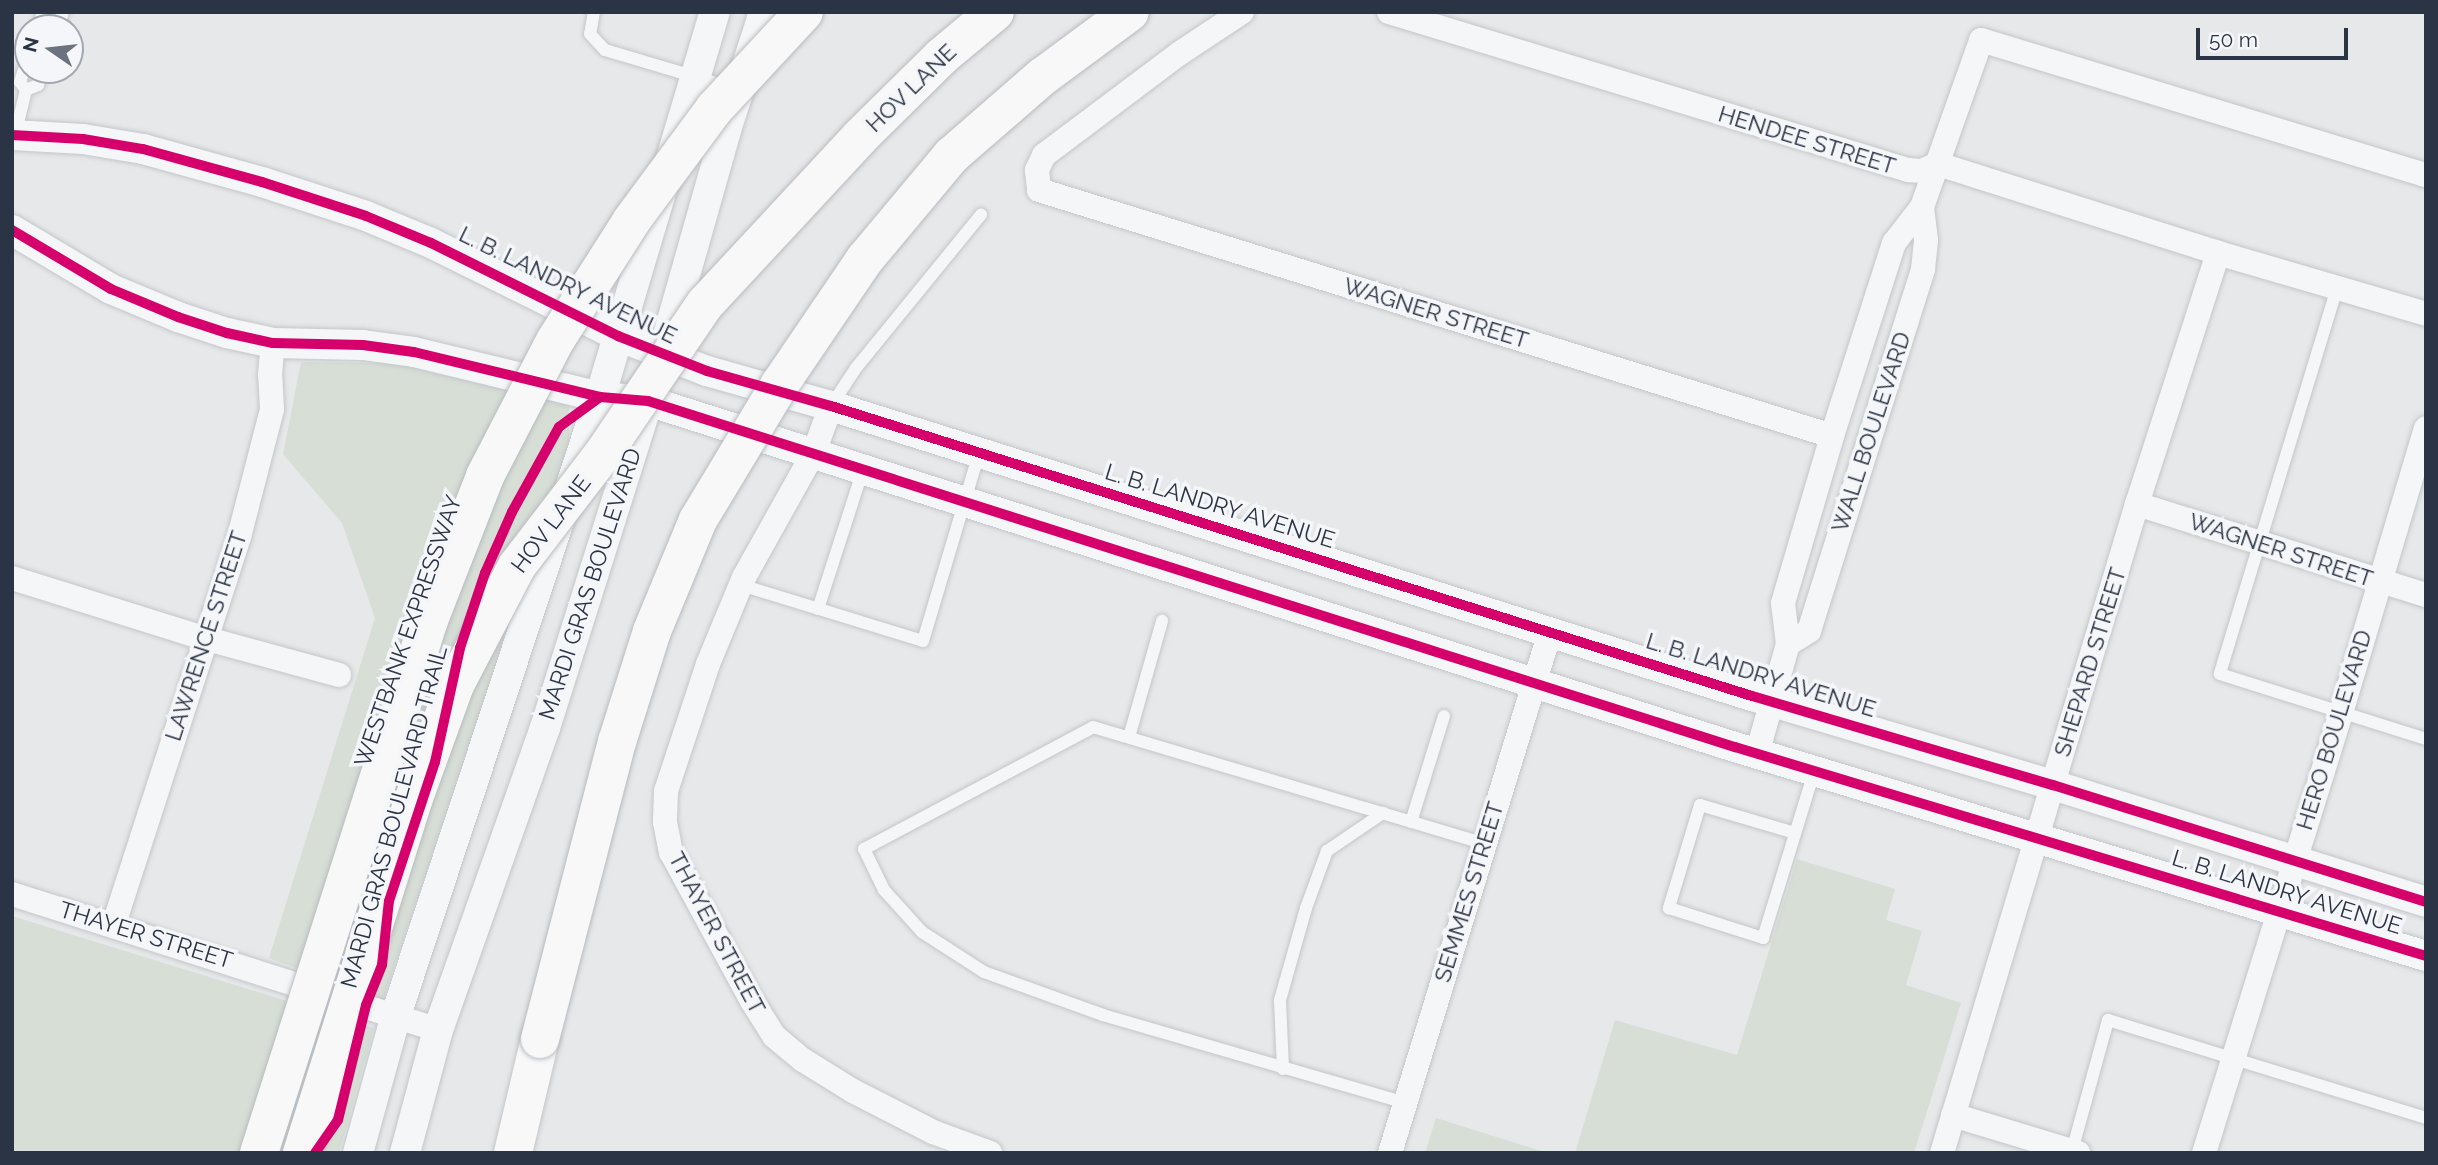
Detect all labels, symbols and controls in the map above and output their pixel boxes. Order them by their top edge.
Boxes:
north arrow [14,14,84,84]
scale bar [2200,14,2352,58]
text: 50 m [2209,27,2258,52]
text: N [18,35,43,54]
street label: HOV LANE [860,38,962,138]
street label: HENDEE STREET [1715,100,1899,180]
street label: L. B. LANDRY AVENUE [454,220,682,350]
street label: WAGNER STREET [1340,272,1532,354]
street label: WALL BOULEVARD [1825,328,1917,536]
street label: MARDI GRAS BOULEVARD [533,445,647,723]
street label: L. B. LANDRY AVENUE [1101,458,1339,554]
street label: HOV LANE [505,469,597,579]
street label: WESTBANK EXPRESSWAY [348,492,468,770]
street label: WAGNER STREET [2186,507,2376,593]
street label: LAWRENCE STREET [159,528,253,744]
street label: SHEPARD STREET [2048,564,2132,760]
street label: L. B. LANDRY AVENUE [1642,627,1880,723]
street label: HERO BOULEVARD [2290,627,2378,833]
street label: MARDI GRAS BOULEVARD TRAIL [335,643,453,991]
street label: SEMMES STREET [1428,799,1510,985]
street label: L. B. LANDRY AVENUE [2168,844,2406,940]
street label: THAYER STREET [663,847,771,1019]
street label: THAYER STREET [56,896,236,974]

